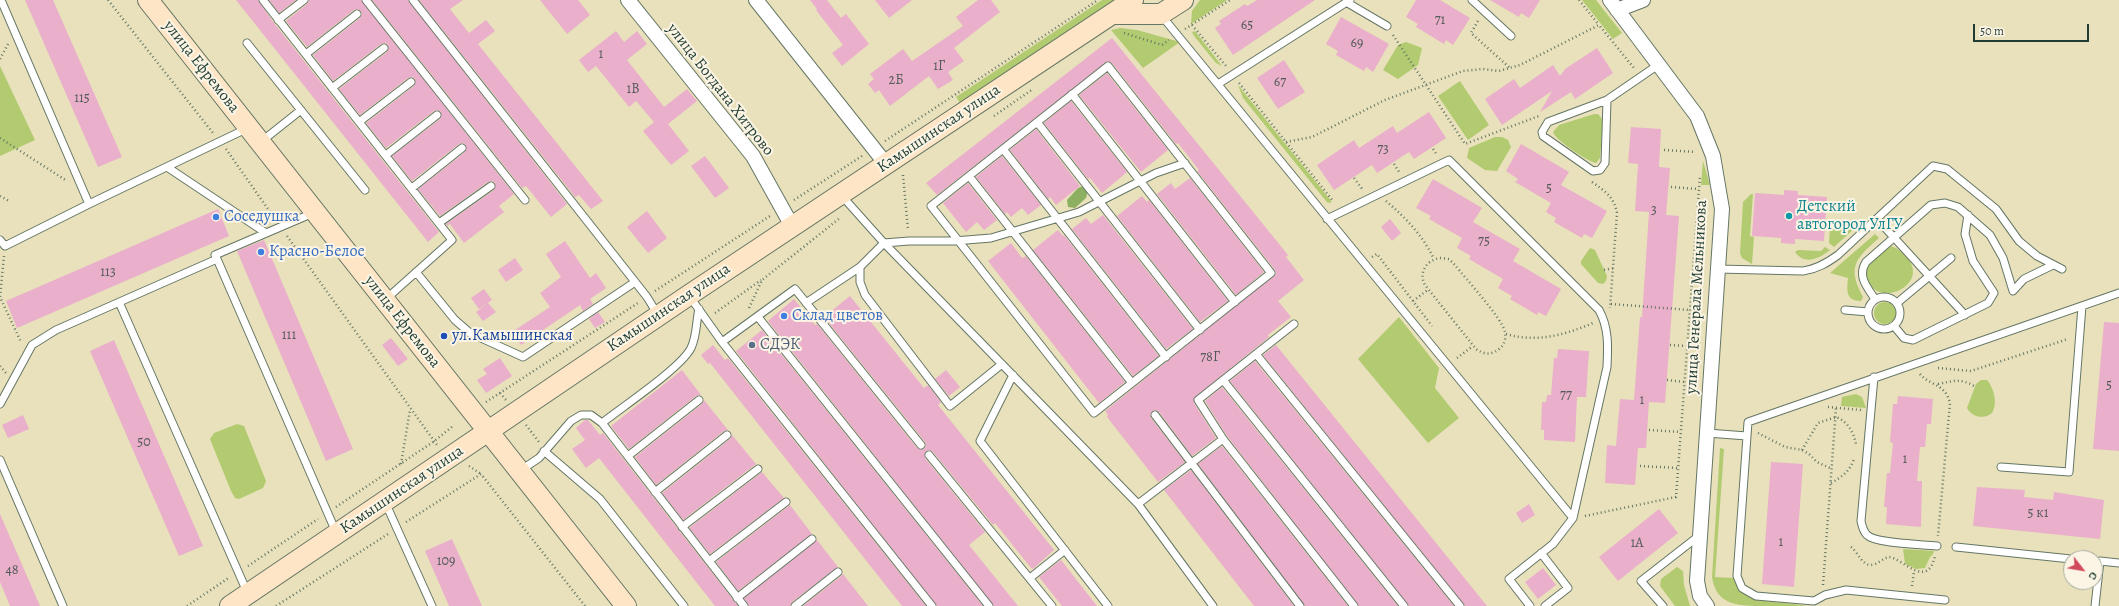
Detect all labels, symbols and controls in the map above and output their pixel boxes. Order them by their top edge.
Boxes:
house number: 71 [1435,13,1445,29]
scale bar [1975,16,2091,42]
street label: улица Ефремова [159,17,243,117]
house number: 65 [1241,18,1253,34]
street label: улица Богдана Хитрово [662,20,778,160]
text: 50 m [1980,23,2004,39]
house number: 69 [1351,36,1363,52]
house number: 1 [599,47,603,63]
house number: 1Г [933,59,945,75]
house number: 2Б [889,73,903,89]
house number: 67 [1274,75,1286,91]
street label: Камышинская улица [874,81,1004,177]
house number: 1В [626,82,640,98]
house number: 115 [74,91,90,107]
house number: 73 [1377,142,1389,158]
house number: 5 [1546,181,1552,197]
place label: Детский автогород УлГУ [1797,197,1903,235]
street label: улица Генерала Мельникова [1682,200,1712,394]
house number: 3 [1651,203,1657,219]
place label: Соседушка [224,207,299,227]
marker: Детский автогород УлГУ [1784,211,1794,221]
marker: Соседушка [211,212,221,222]
house number: 75 [1478,234,1490,250]
place label: Красно-Белое [269,242,365,262]
marker: Красно-Белое [256,247,266,257]
street label: Камышинская улица [604,260,734,356]
house number: 113 [100,265,116,281]
street label: улица Ефремова [360,272,444,372]
place label: Склад цветов [792,306,883,326]
marker: Склад цветов [779,311,789,321]
place label: ул.Камышинская [452,326,573,346]
house number: 111 [282,328,296,344]
marker: ул.Камышинская [439,331,449,341]
place label: СДЭК [760,335,800,355]
marker: СДЭК [747,340,757,350]
house number: 78Г [1200,350,1220,366]
house number: 5 [2106,378,2112,394]
house number: 77 [1560,388,1572,404]
house number: 1 [1640,393,1644,409]
house number: 50 [137,435,151,451]
street label: Камышинская улица [337,442,467,538]
house number: 1 [1903,452,1907,468]
house number: 5 к1 [2028,506,2048,522]
house number: 1 [1779,535,1783,551]
house number: 1А [1631,536,1643,552]
north arrow [2063,550,2103,590]
house number: 109 [437,554,455,570]
house number: 48 [5,563,19,579]
text: С [2085,569,2101,583]

